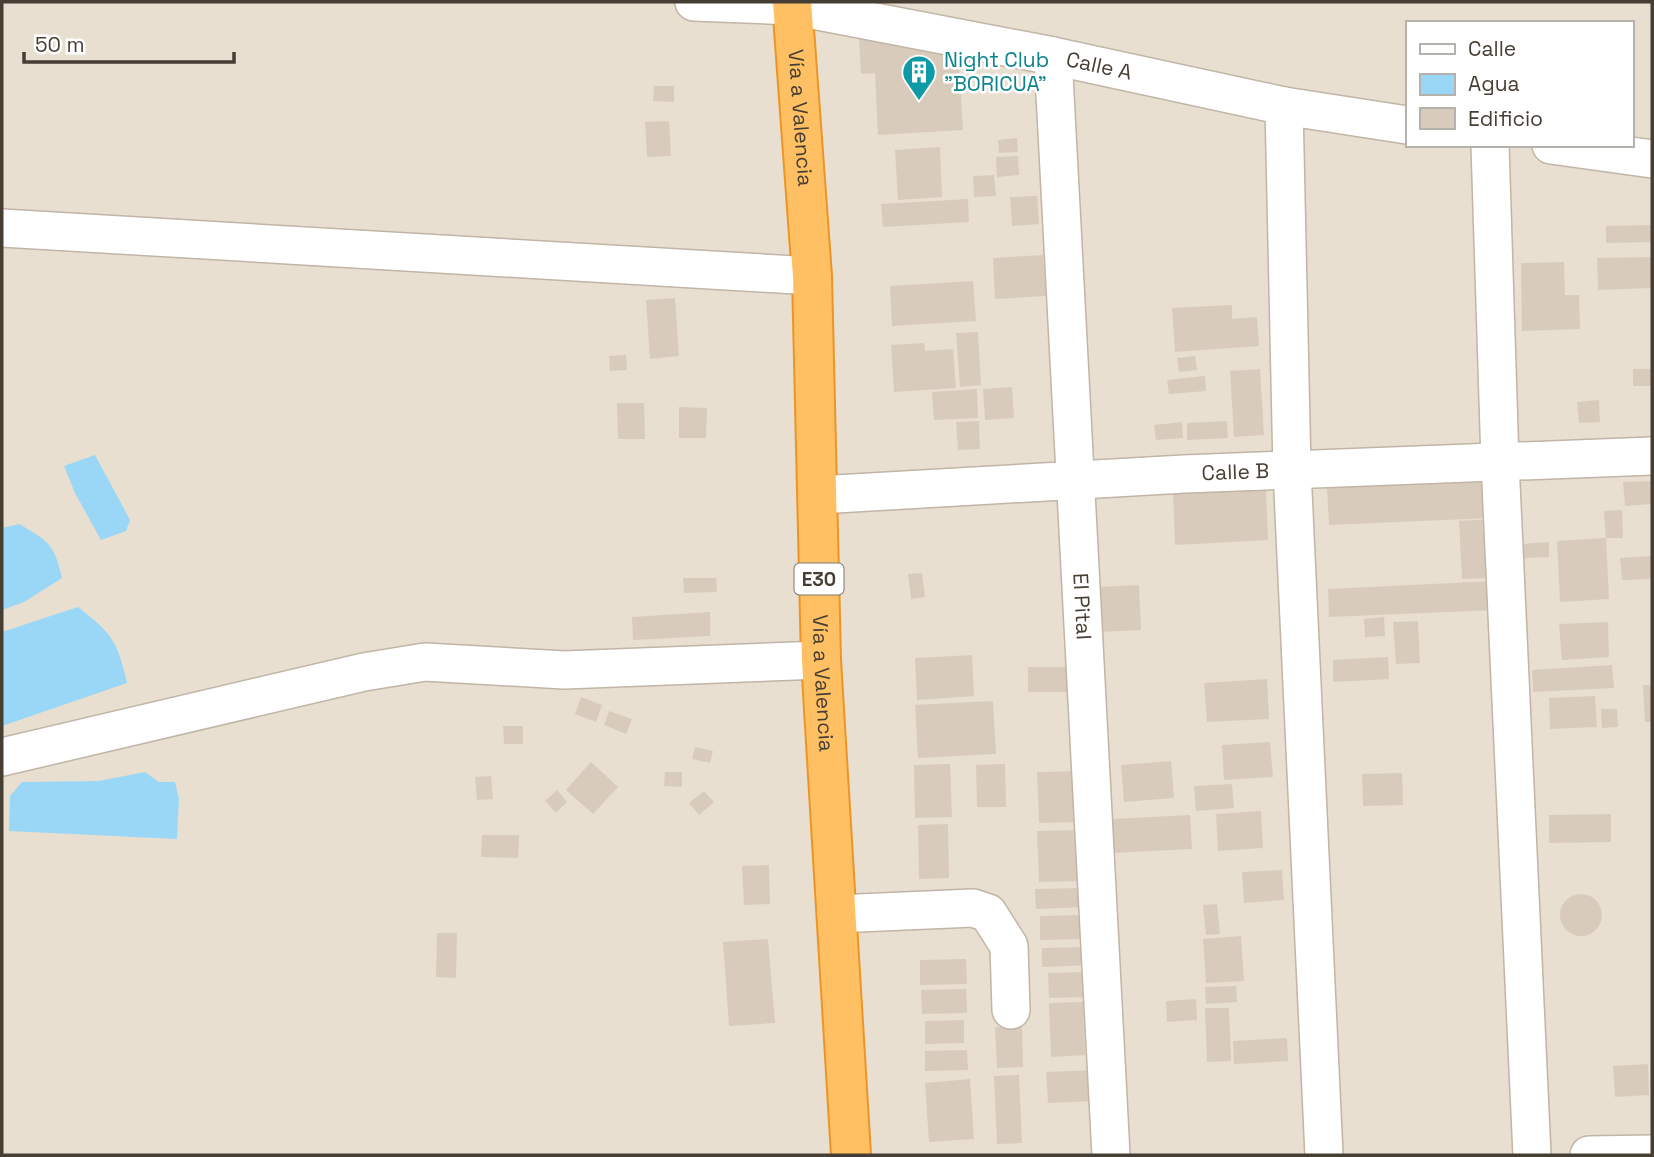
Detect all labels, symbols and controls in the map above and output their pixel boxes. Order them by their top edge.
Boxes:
scale bar [24,21,234,65]
legend [1406,21,1633,147]
text: 50 m [35,31,85,58]
text: Calle [1468,35,1516,62]
street label: Calle A [1064,45,1135,86]
place label: Night Club "BORICUA" [944,46,1049,97]
street label: Vía a Valencia [782,48,819,187]
building icon: Night Club "BORICUA" [900,53,938,102]
text: Agua [1468,70,1520,97]
text: Edificio [1468,105,1543,132]
street label: Calle B [1201,457,1270,486]
road number: E30 [794,564,844,594]
street label: El Pital [1067,572,1098,640]
street label: Vía a Valencia [807,614,841,753]

